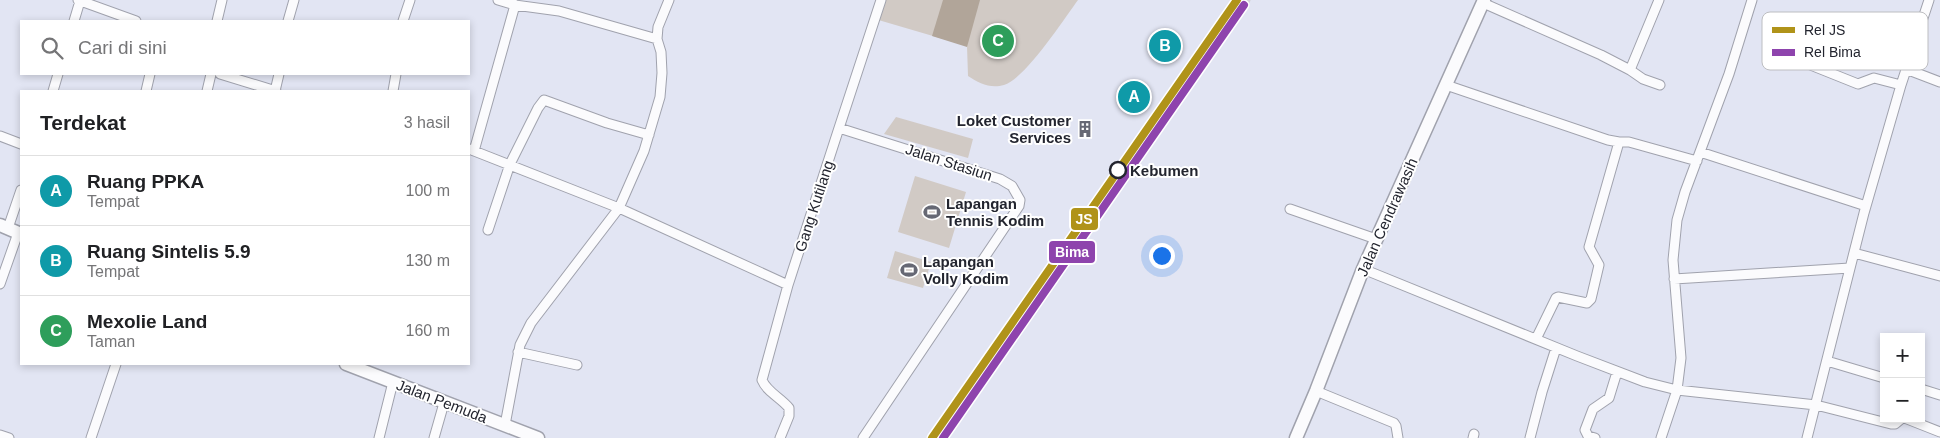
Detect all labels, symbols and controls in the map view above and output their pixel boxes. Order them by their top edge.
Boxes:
legend [1762,12,1928,70]
search box [20,20,470,75]
pin: C [982,22,1014,60]
text: Rel JS [1804,22,1845,38]
pin: B [1149,27,1181,65]
icon: search [38,34,66,62]
text: Cari di sini [78,37,167,58]
text: Rel Bima [1804,44,1861,60]
pin: A [1118,78,1150,116]
text: Terdekat [40,111,126,134]
place label: Loket Customer Services [957,112,1071,146]
text: 3 hasil [404,114,450,131]
building icon: Loket Customer Services [1075,119,1095,139]
street label: Jalan Stasiun [904,140,994,184]
street label: Jalan Cendrawasih [1353,155,1421,279]
street label: Gang Kutilang [791,158,837,254]
marker: Kebumen [1109,161,1127,179]
place label: Kebumen [1130,162,1198,179]
text: Ruang PPKA [87,171,204,192]
text: A [50,182,62,199]
text: 100 m [406,182,450,199]
text: Tempat [87,193,139,210]
place label: Lapangan Tennis Kodim [946,195,1044,229]
sports icon: Lapangan Tennis Kodim [922,202,942,222]
line badge: JS [1070,207,1099,231]
text: JS [1075,211,1093,227]
line badge: Bima [1048,240,1096,264]
text: Ruang Sintelis 5.9 [87,241,251,262]
your location [1149,243,1175,269]
text: Bima [1055,244,1089,260]
text: B [50,252,62,269]
text: 130 m [406,252,450,269]
place label: Lapangan Volly Kodim [923,253,1009,287]
sports icon: Lapangan Volly Kodim [899,260,919,280]
text: Tempat [87,263,139,280]
text: Mexolie Land [87,311,207,332]
text: C [50,322,62,339]
text: 160 m [406,322,450,339]
text: Taman [87,333,135,350]
map controls [1880,333,1925,423]
button: + [1880,333,1925,378]
street label: Jalan Pemuda [394,376,490,426]
button: − [1880,378,1925,423]

